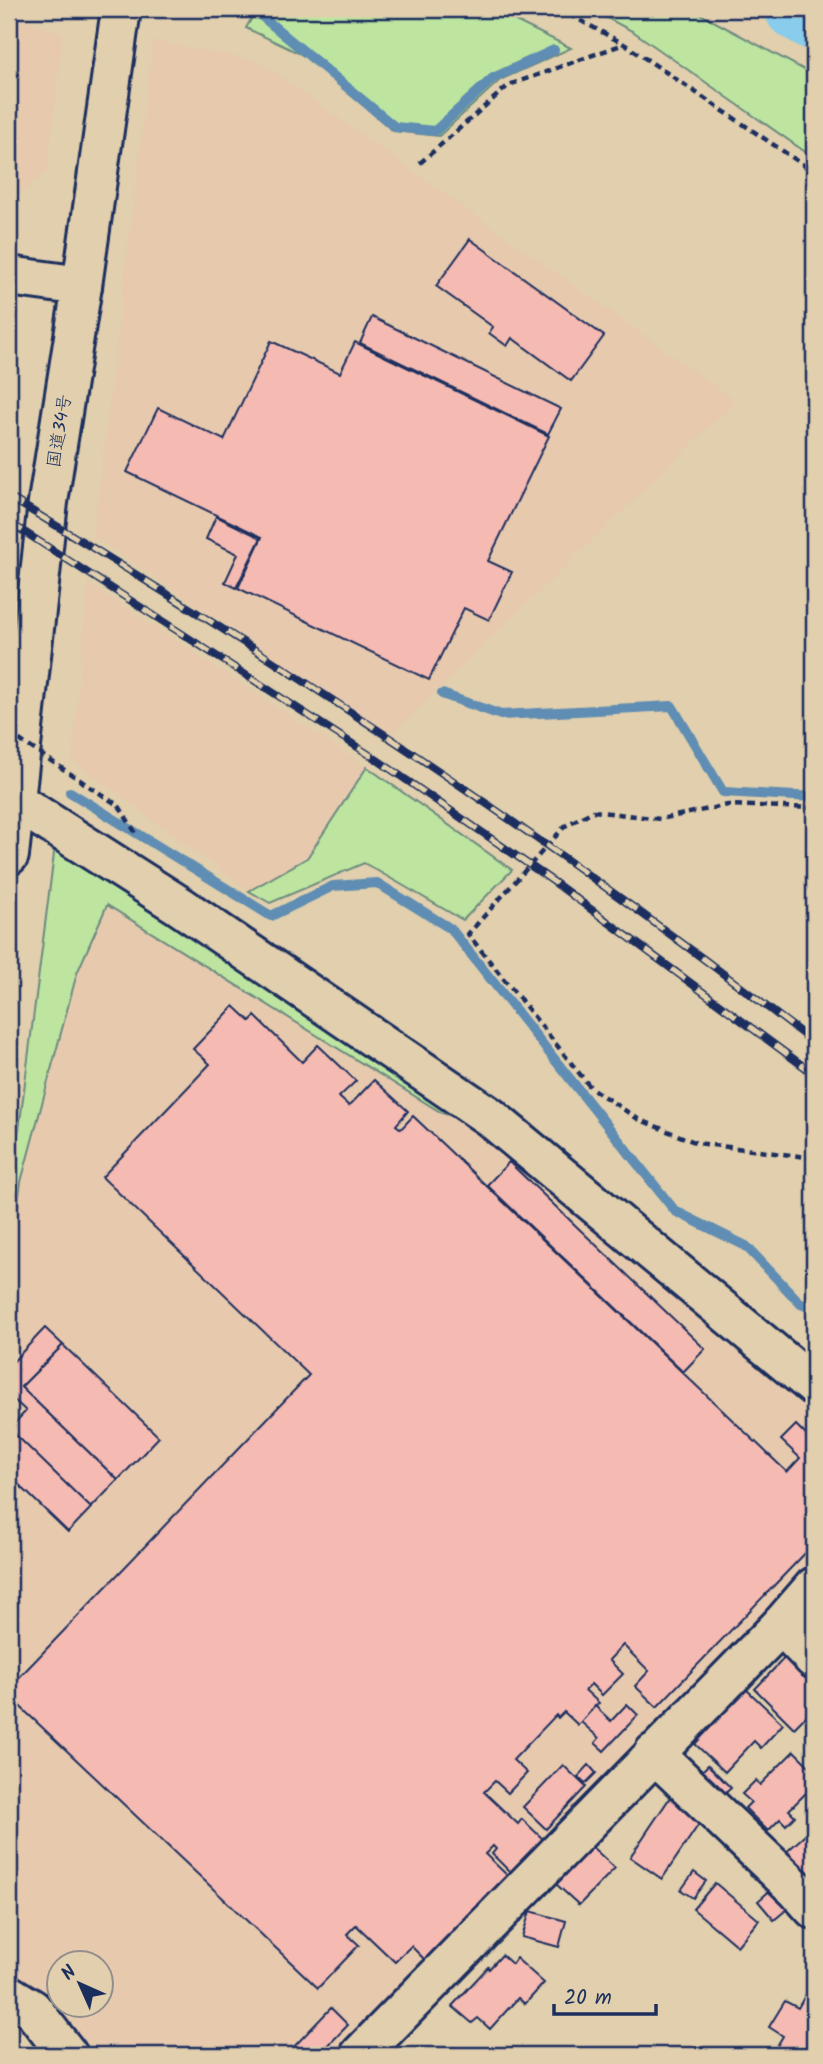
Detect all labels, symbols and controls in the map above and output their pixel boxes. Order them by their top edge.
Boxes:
street label: 国道34号 [40,392,81,470]
north arrow [46,1948,116,2018]
text: N [55,1959,84,1988]
scale bar [554,1973,655,2017]
text: 20 m [564,1982,612,2015]

